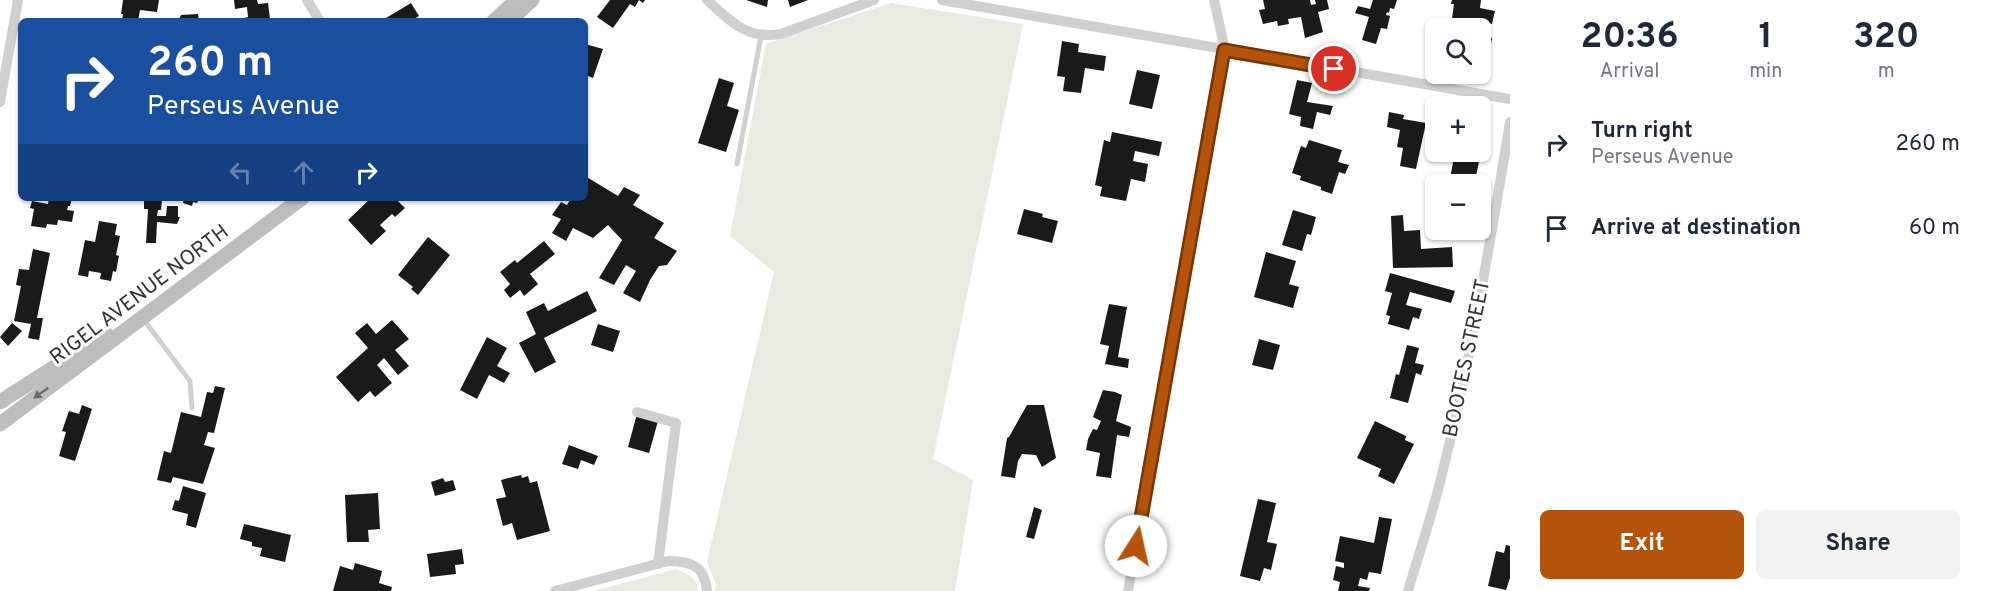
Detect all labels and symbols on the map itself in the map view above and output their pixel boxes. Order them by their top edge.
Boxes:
pin [1308,43,1359,94]
street label: RIGEL AVENUE NORTH [45,219,235,371]
street label: BOOTES STREET [1438,277,1497,440]
one-way arrow [33,387,49,399]
position arrow [1104,514,1168,578]

